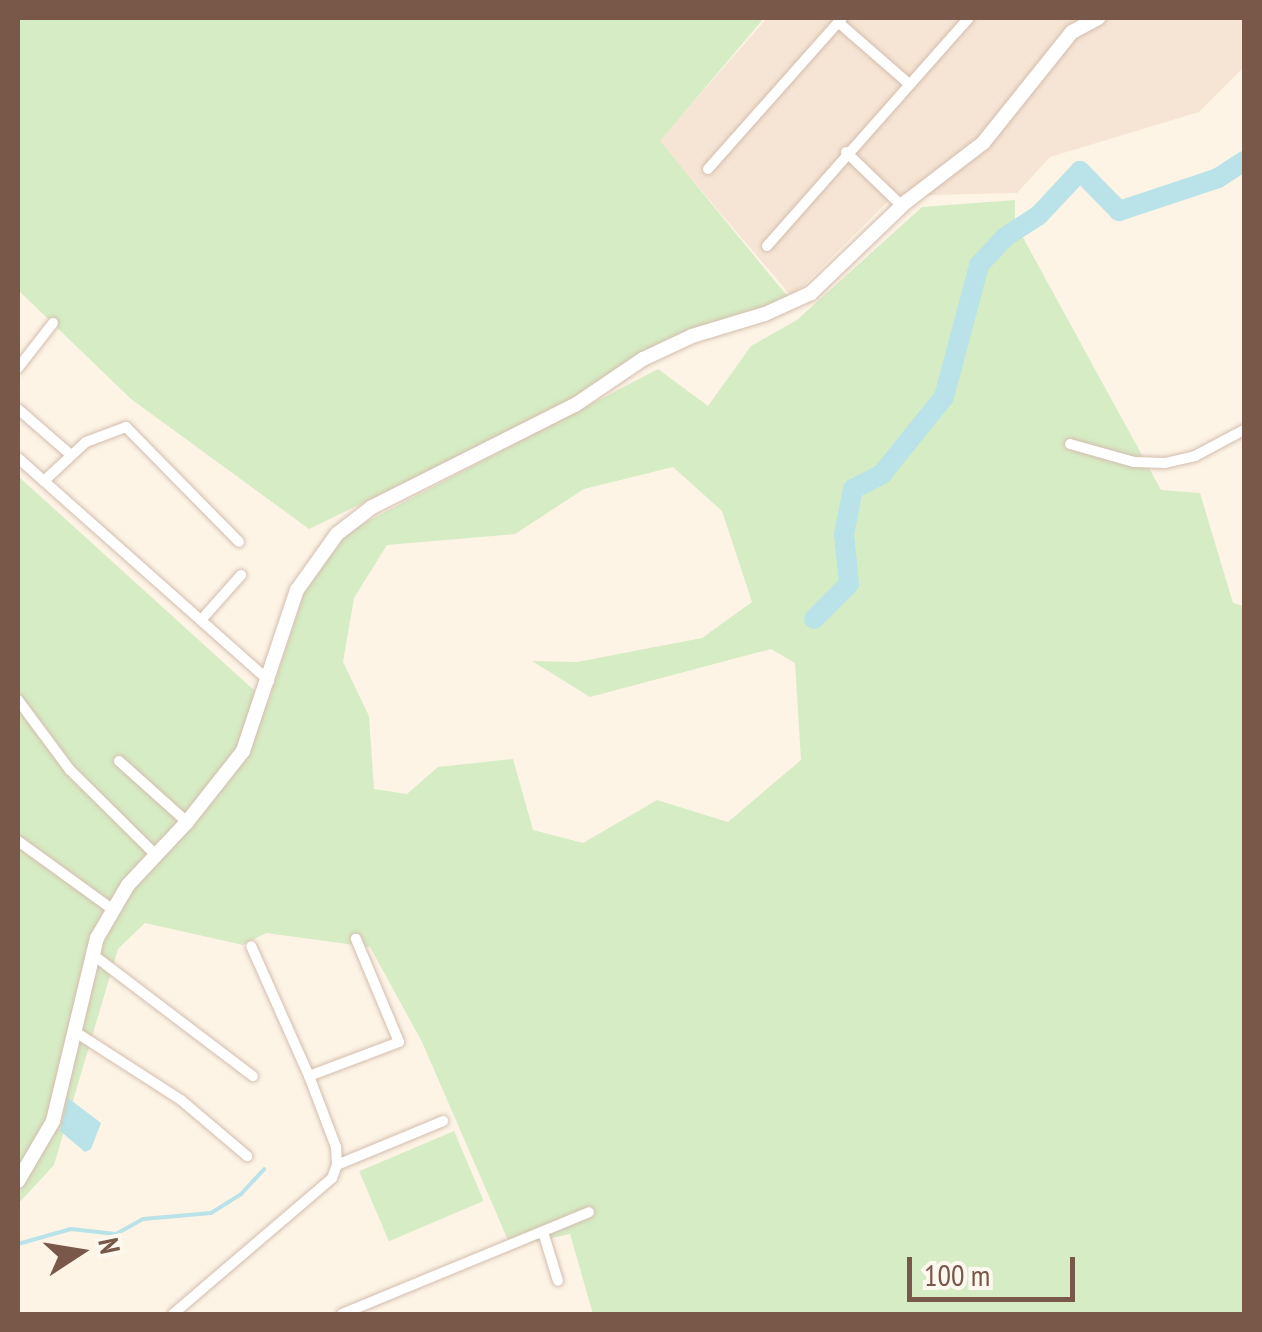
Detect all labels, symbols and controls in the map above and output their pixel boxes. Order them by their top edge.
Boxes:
north arrow [30,1202,130,1302]
text: N [90,1234,130,1257]
scale bar [912,1237,1080,1299]
text: 100 m [924,1255,990,1294]

